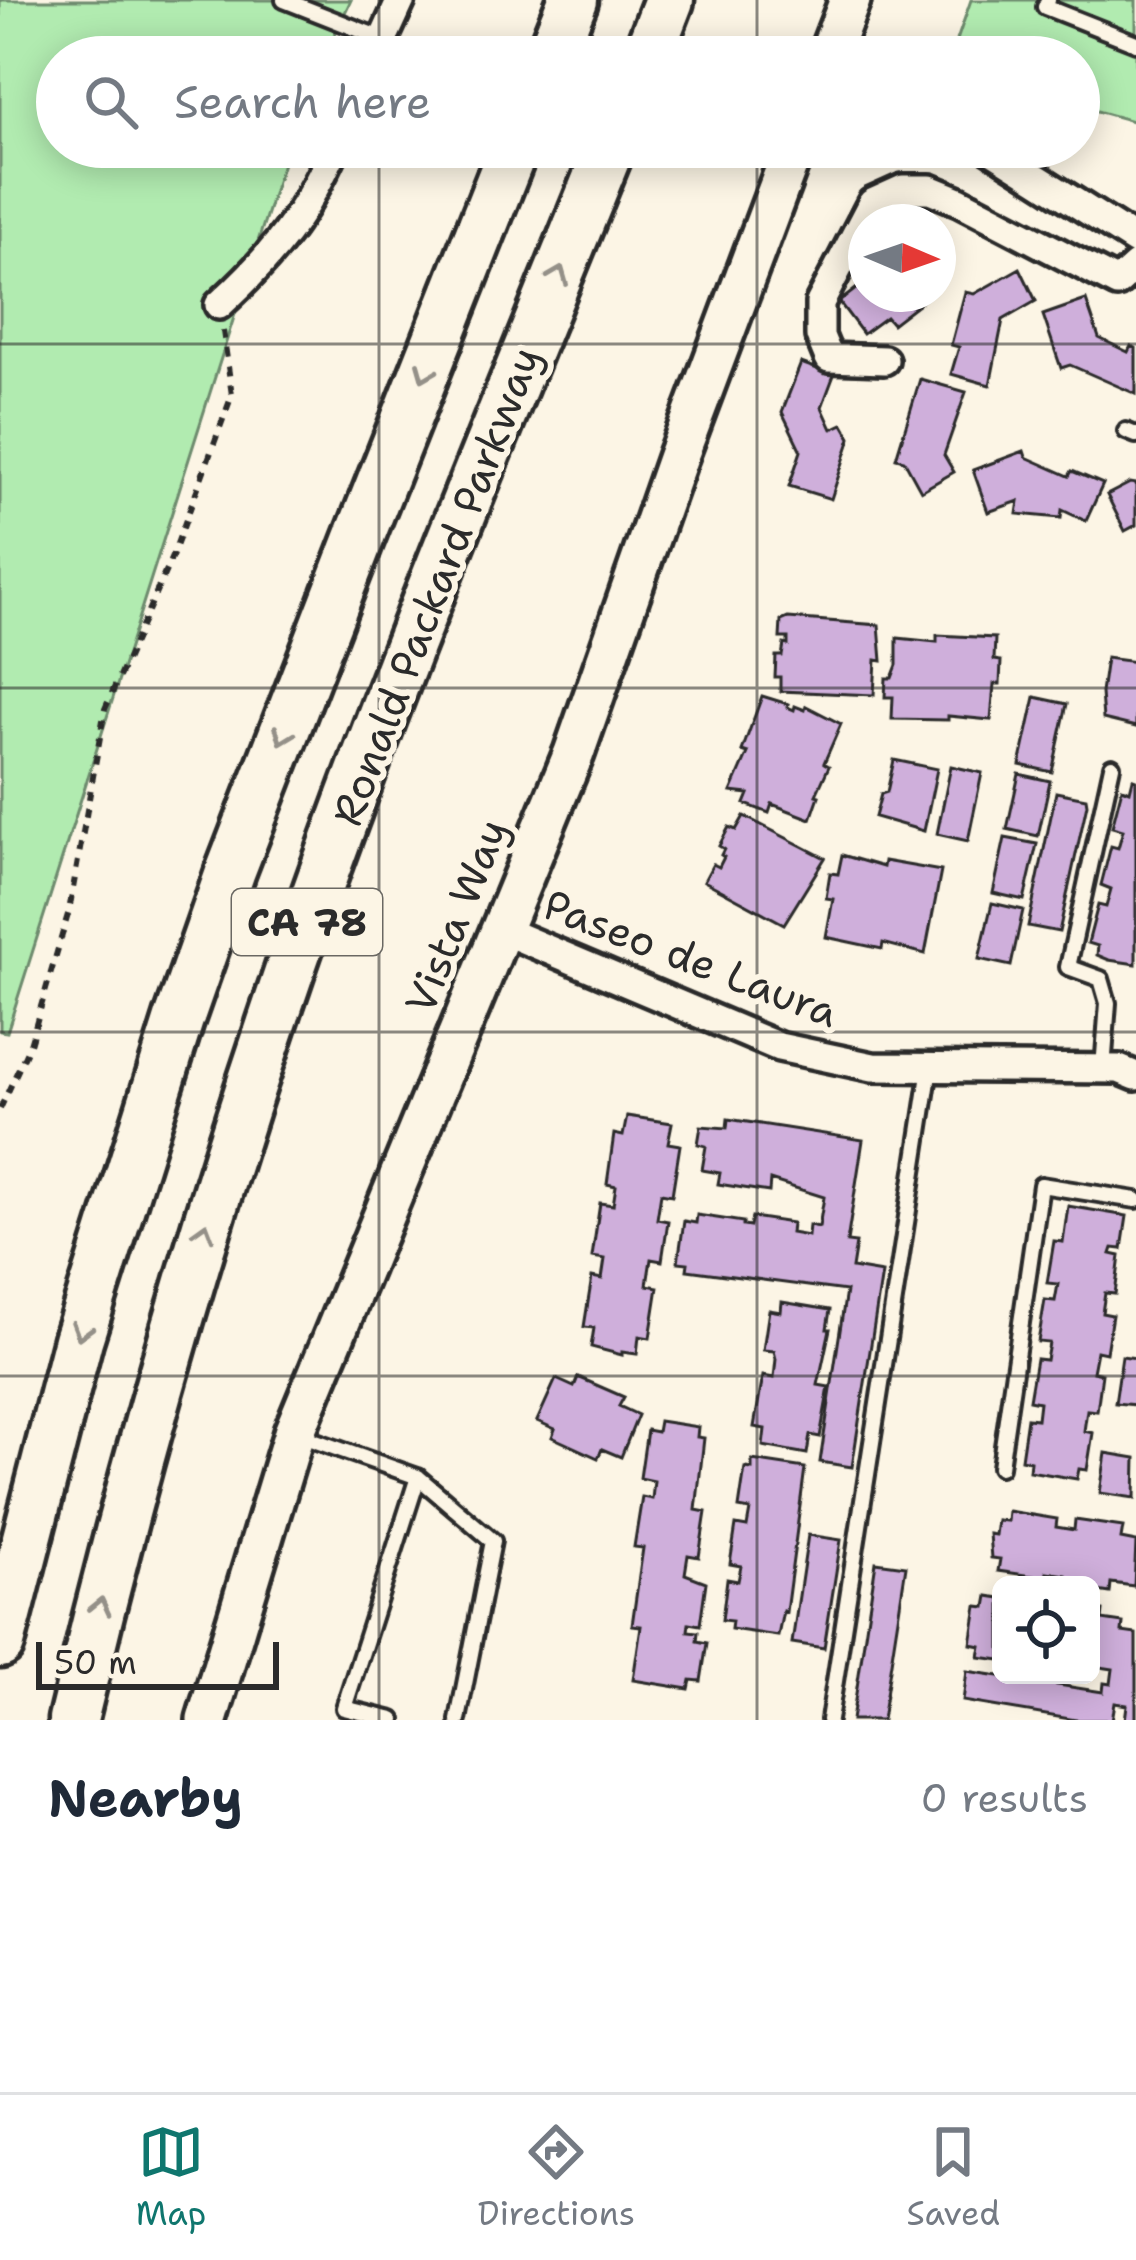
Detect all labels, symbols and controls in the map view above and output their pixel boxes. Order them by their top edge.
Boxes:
search box [36,36,1100,168]
icon: search [78,69,144,135]
text: Search here [174,72,431,132]
north arrow [848,204,956,312]
one-way arrow [545,265,569,286]
street label: Ronald Packard Parkway [319,338,553,834]
one-way arrow [414,361,439,382]
one-way arrow [272,725,297,746]
street label: Vista Way [392,810,520,1022]
street label: Paseo de Laura [536,876,846,1040]
road number: CA 78 [232,889,382,955]
one-way arrow [190,1221,215,1242]
one-way arrow [70,1320,95,1341]
map controls [992,1576,1100,1684]
button: locate [992,1576,1100,1684]
one-way arrow [86,1597,111,1617]
scale bar [36,1636,279,1689]
text: 50 m [54,1640,137,1685]
text: Nearby [48,1764,243,1832]
text: 0 results [921,1772,1088,1824]
tab: Map [136,2119,206,2236]
tab: Directions [478,2119,635,2236]
tab: Saved [907,2119,1000,2236]

